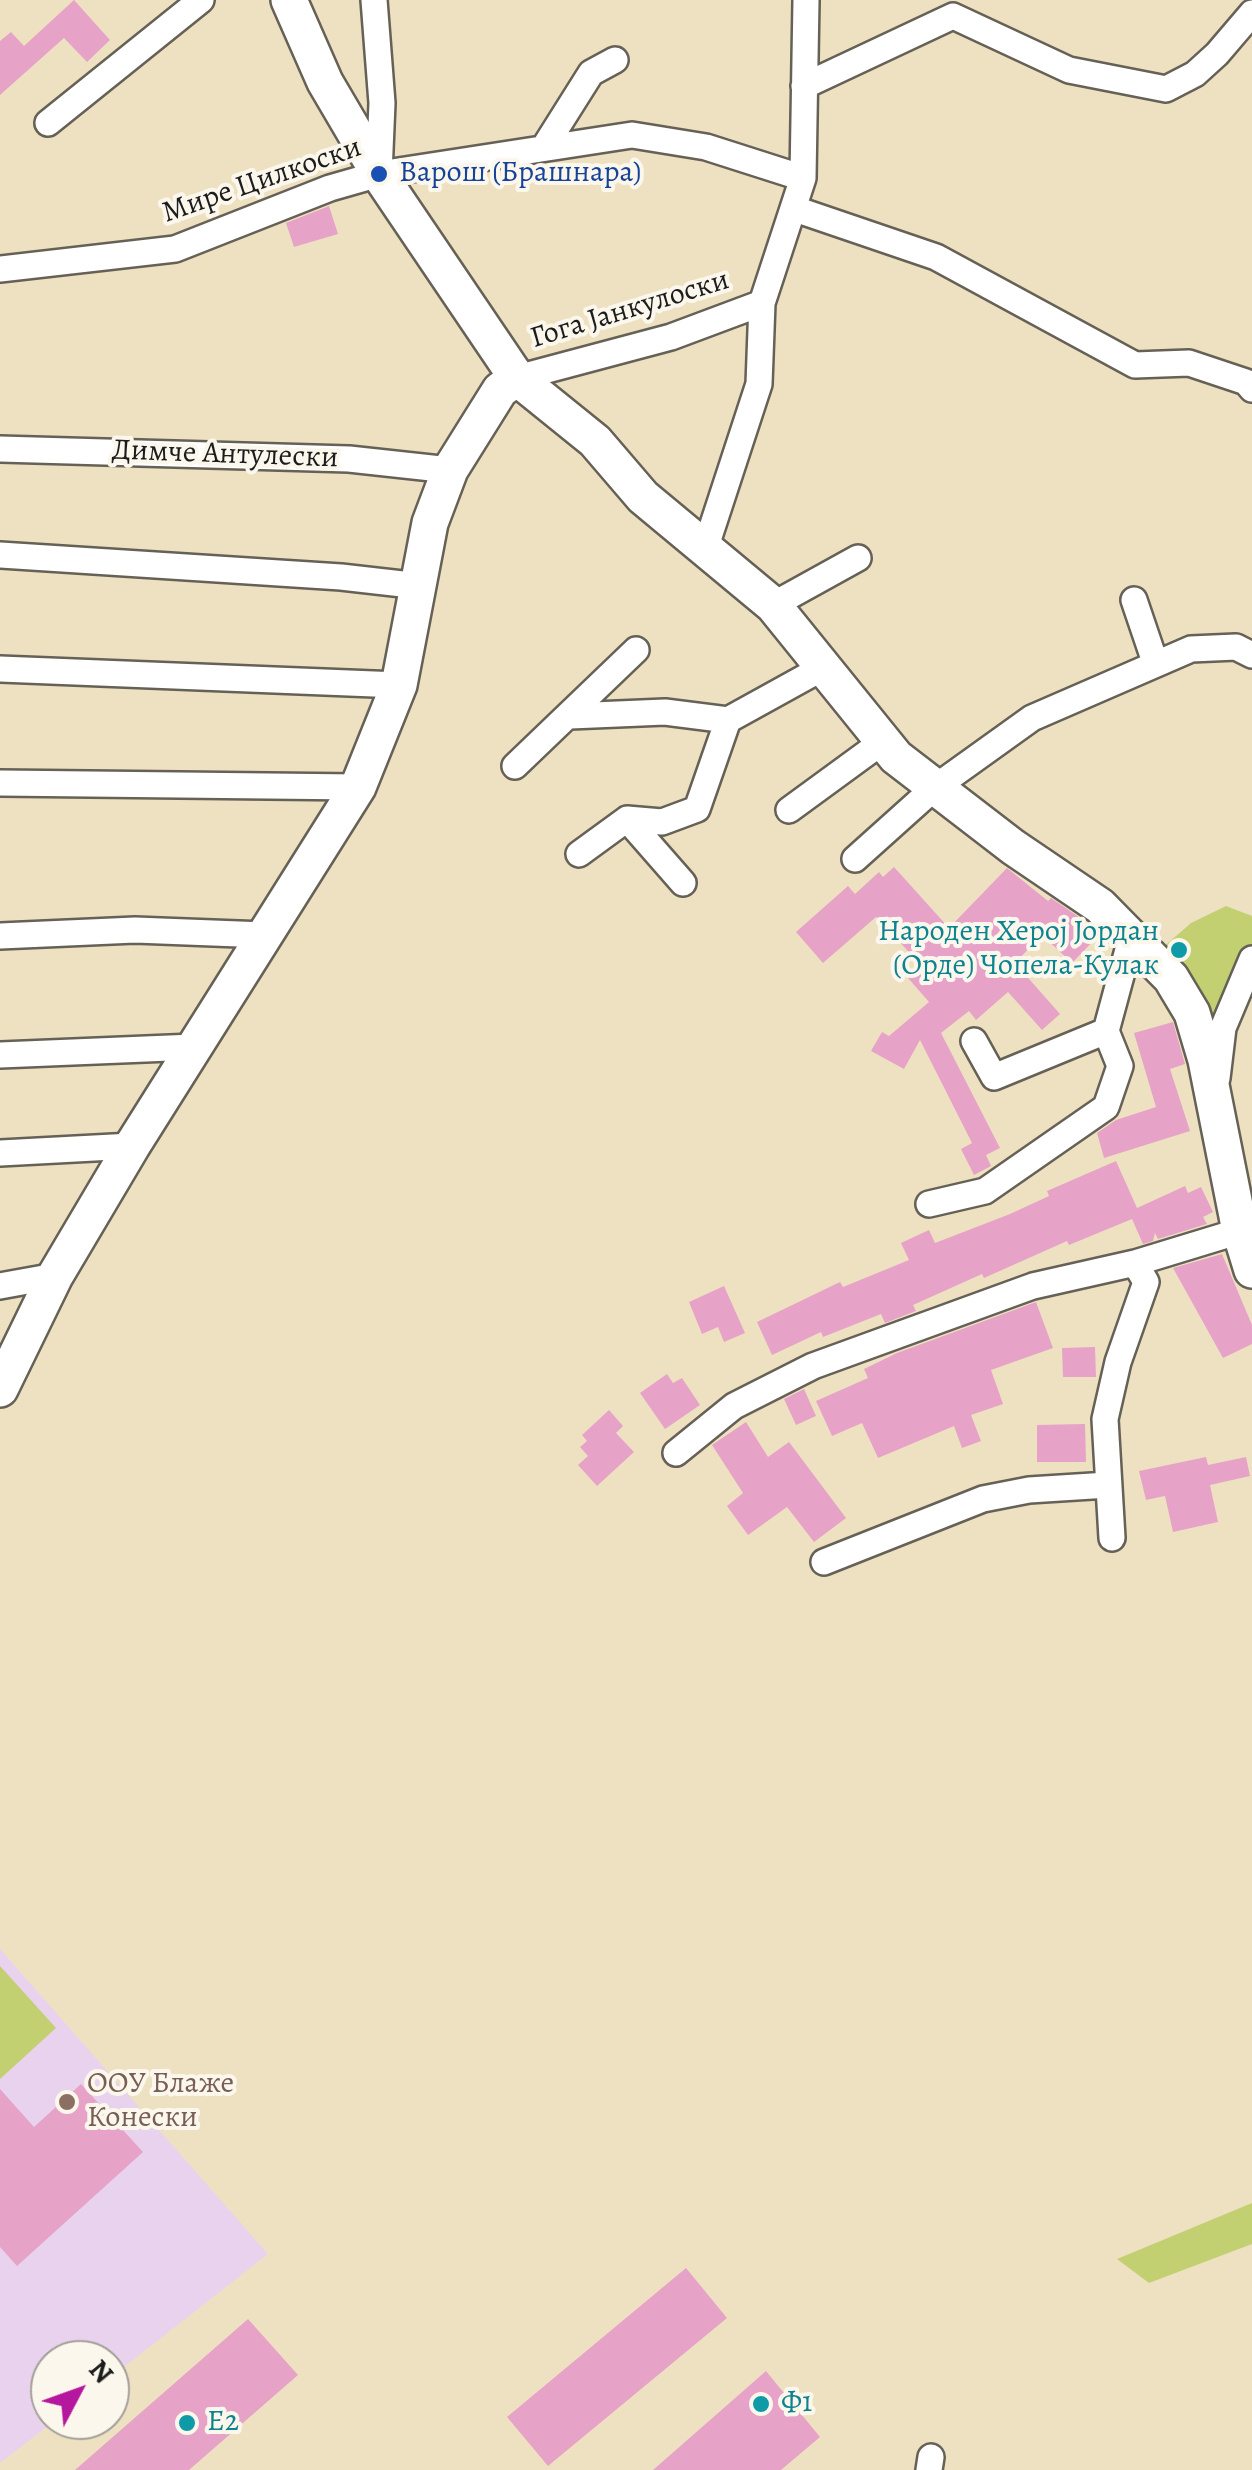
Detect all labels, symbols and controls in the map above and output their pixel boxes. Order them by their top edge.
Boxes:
street label: Мире Цилкоски [158,130,366,232]
place label: Варош (Брашнара) [399,156,642,192]
marker: Варош (Брашнара) [368,163,390,185]
street label: Гога Јанкулоски [526,263,734,357]
street label: Димче Антулески [111,433,339,477]
place label: Народен Херој Јордан (Орде) Чопела-Кулак [878,915,1159,986]
marker: Народен Херој Јордан (Орде) Чопела-Кулак [1168,939,1190,961]
place label: ООУ Блаже Конески [87,2067,234,2138]
marker: ООУ Блаже Конески [56,2091,78,2113]
north arrow [30,2340,130,2440]
text: N [80,2351,122,2392]
place label: Ф1 [781,2386,812,2422]
marker: Ф1 [750,2393,772,2415]
place label: Е2 [207,2405,239,2441]
marker: Е2 [176,2412,198,2434]

